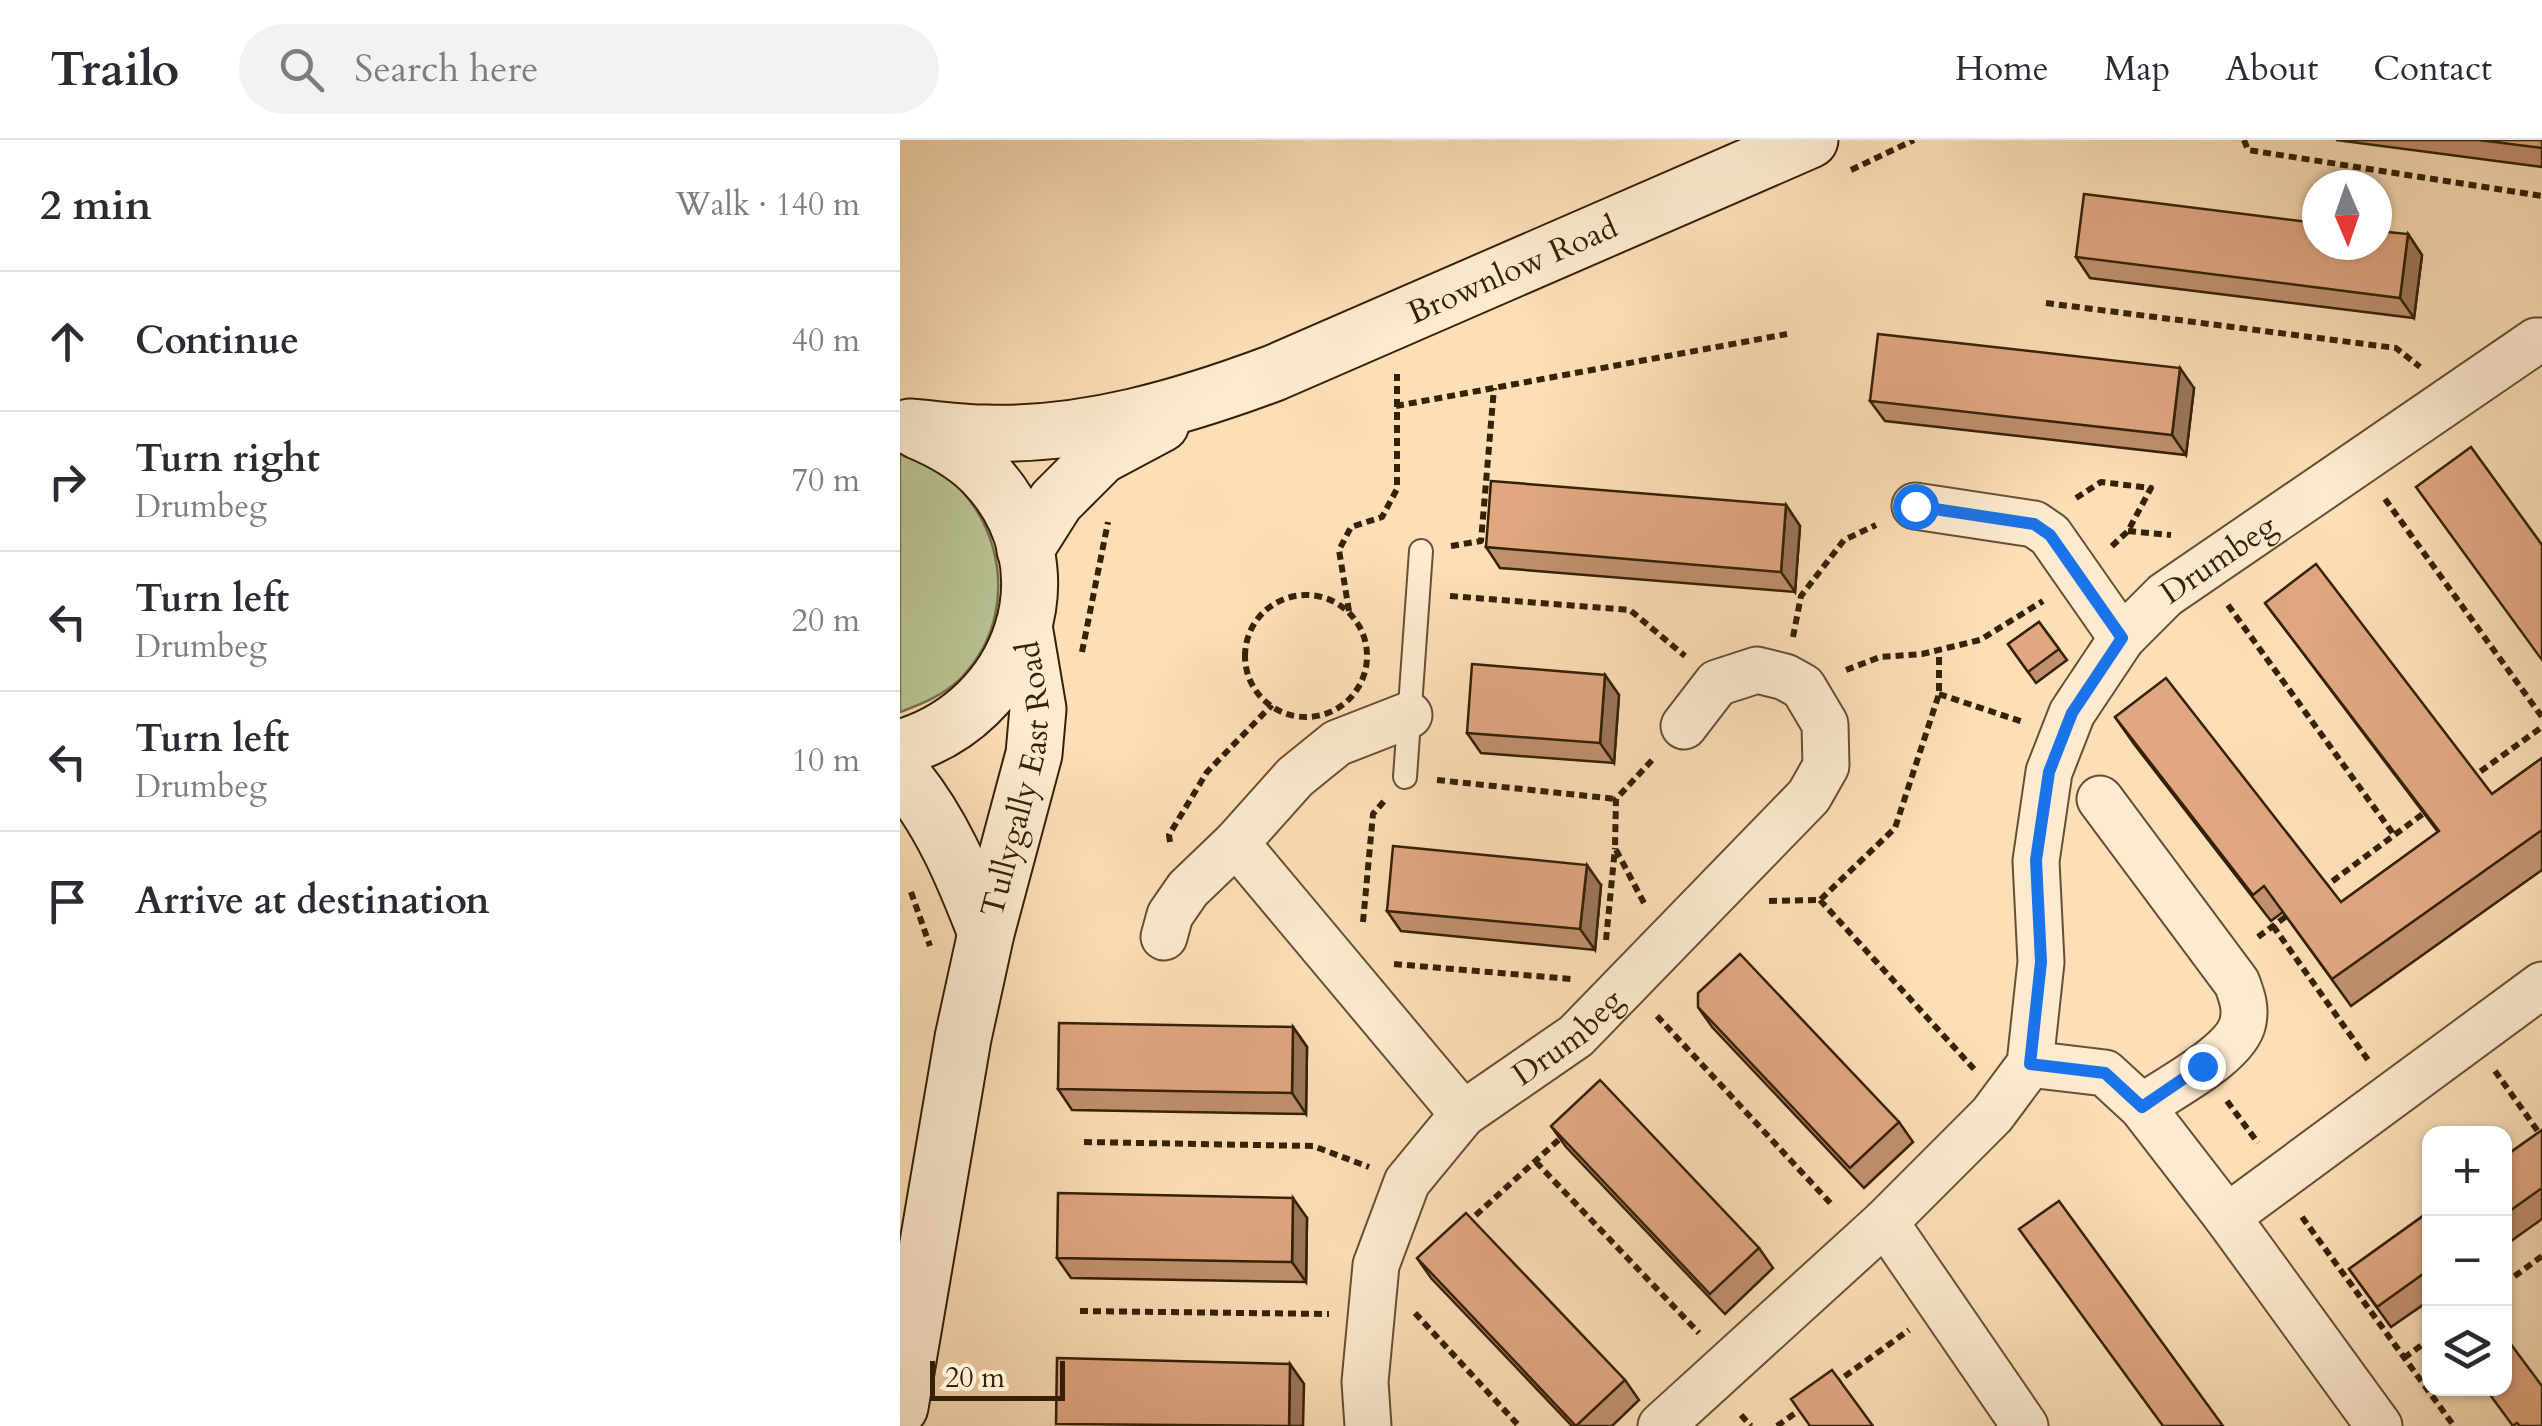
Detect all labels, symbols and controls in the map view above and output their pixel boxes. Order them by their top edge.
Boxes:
search box [239,24,939,114]
text: Trailo [50,37,179,102]
icon: search [274,42,329,97]
text: Search here [354,43,539,95]
text: Home [1955,45,2049,93]
text: Map [2104,45,2170,93]
text: About [2225,45,2318,93]
text: Contact [2373,45,2492,93]
north arrow [2302,170,2392,260]
text: 2 min [40,177,152,234]
text: Walk · 140 m [675,183,860,227]
street label: Brownlow Road [1401,205,1624,335]
icon: ahead [40,314,95,369]
text: Continue [135,315,299,367]
text: 40 m [792,319,860,363]
text: Turn right [135,433,320,485]
icon: right [40,454,95,509]
text: 70 m [792,459,860,503]
route start [1893,484,1939,530]
text: Drumbeg [135,485,267,529]
street label: Drumbeg [2152,504,2285,615]
text: Turn left [135,573,289,625]
icon: left [40,594,95,649]
text: 20 m [792,599,860,643]
text: Drumbeg [135,625,267,669]
street label: Tullygally East Road [970,638,1061,922]
text: Turn left [135,713,289,765]
icon: left [40,734,95,789]
text: 10 m [792,739,860,783]
text: Drumbeg [135,765,267,809]
icon: arrive [40,874,95,929]
text: Arrive at destination [135,875,490,927]
street label: Drumbeg [1504,979,1633,1097]
route end [2180,1044,2226,1090]
map controls [2422,1126,2512,1396]
button: + [2422,1126,2512,1216]
button: − [2422,1216,2512,1306]
button: layers [2422,1306,2512,1396]
scale bar [930,1356,1065,1400]
text: 20 m [945,1359,1005,1397]

